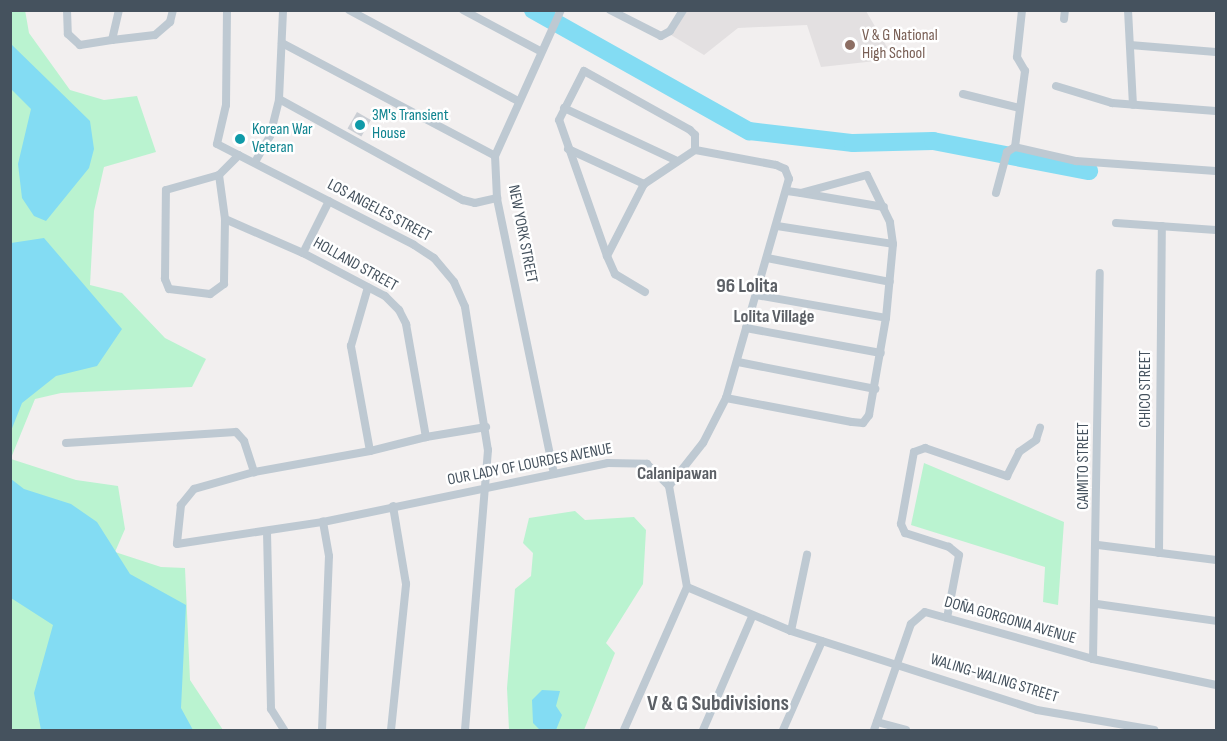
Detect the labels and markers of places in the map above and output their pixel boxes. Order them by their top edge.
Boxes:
place label: V & G National High School [862,26,938,64]
marker: V & G National High School [843,38,857,52]
place label: 3M's Transient House [372,106,449,144]
marker: 3M's Transient House [353,118,367,132]
place label: Korean War Veteran [252,120,313,158]
marker: Korean War Veteran [233,132,247,146]

